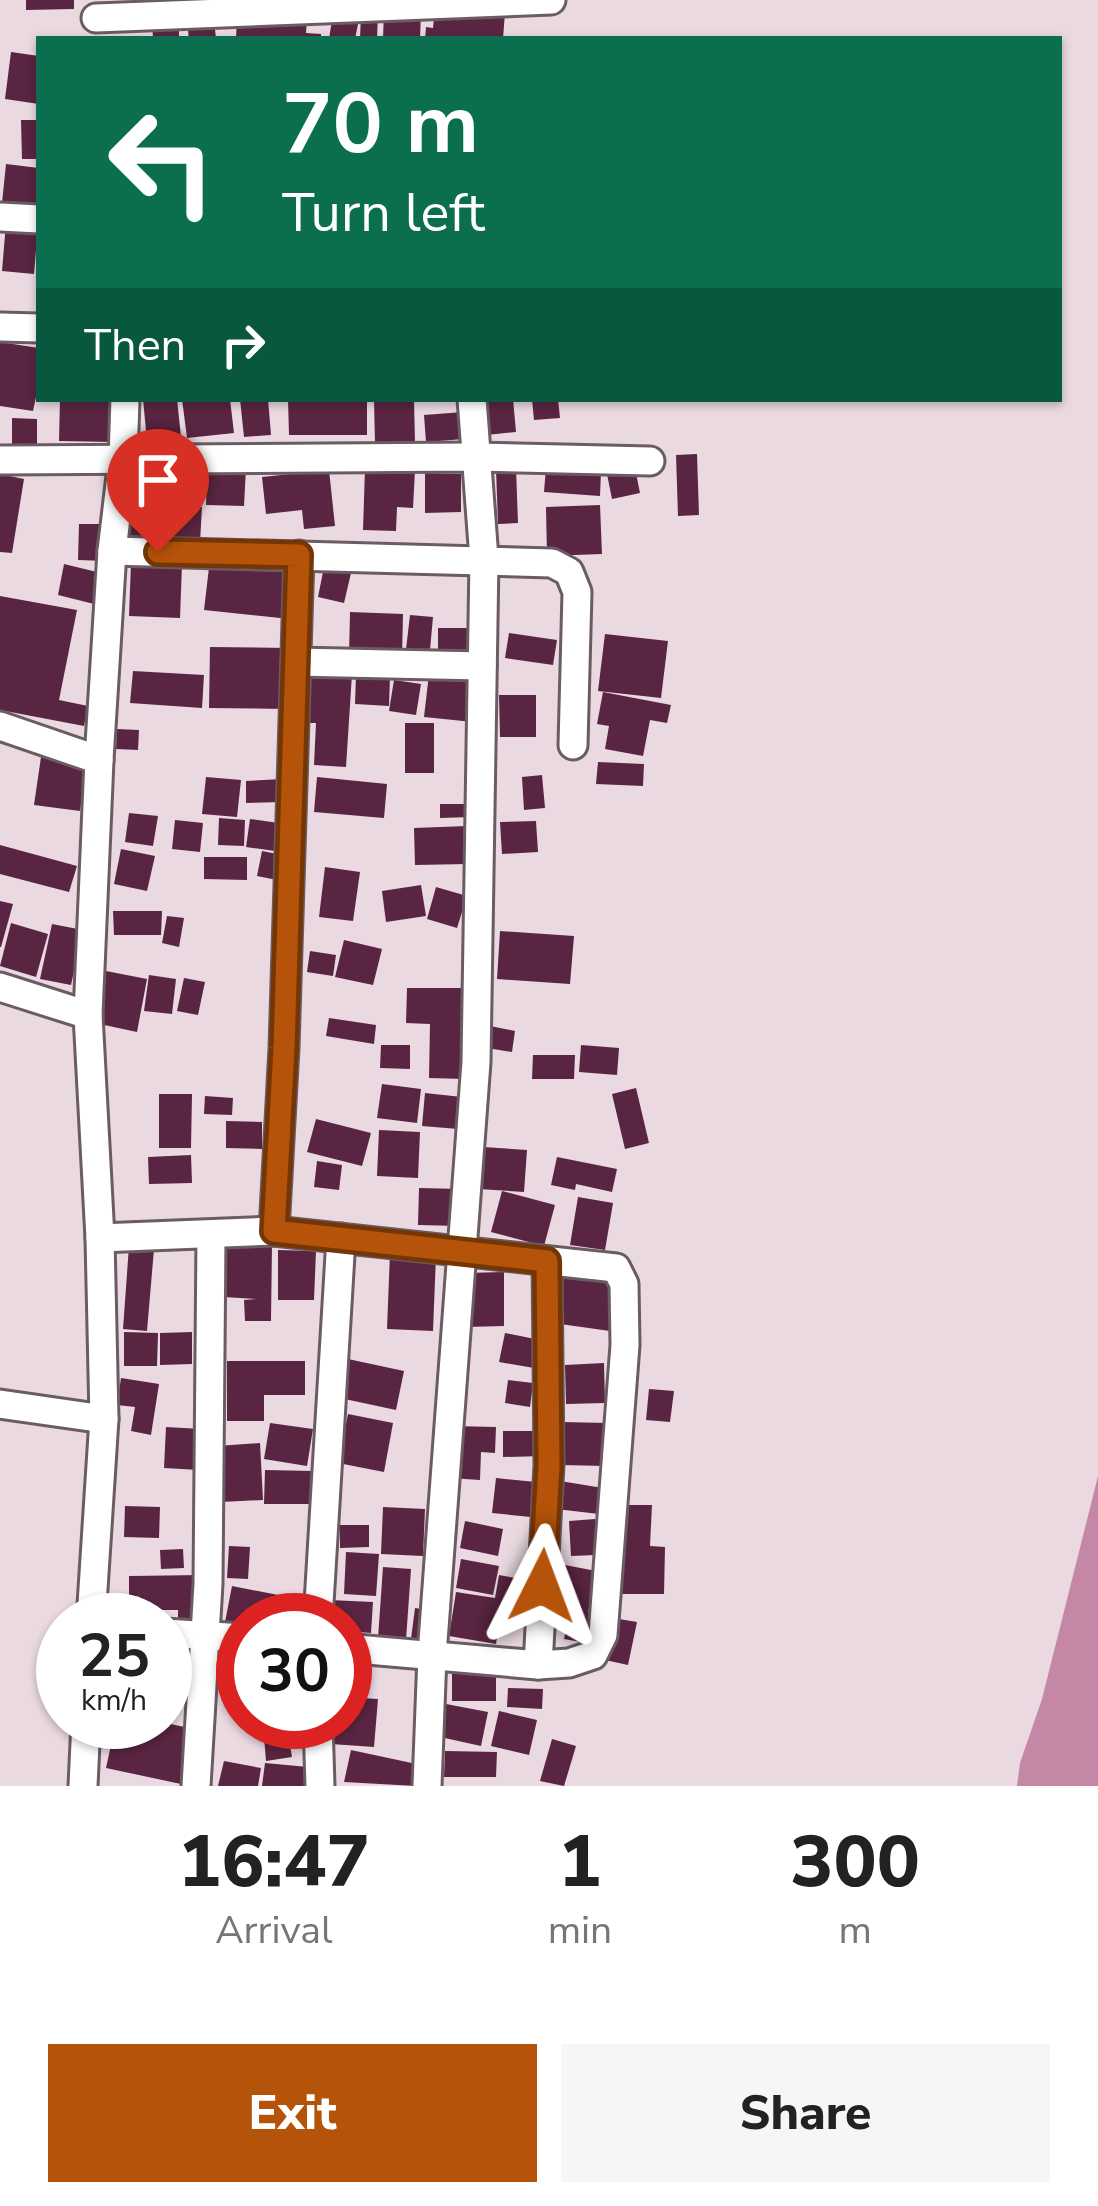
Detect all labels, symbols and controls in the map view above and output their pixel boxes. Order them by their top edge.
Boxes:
text: 70 m [282,67,479,182]
icon: left [84,84,240,240]
text: Turn left [282,176,485,250]
icon: right [210,312,276,378]
text: Then [84,315,186,376]
pin [107,429,209,552]
icon: arrive [125,447,191,513]
position arrow [479,1523,605,1649]
speed limit sign: 30 [216,1593,372,1749]
text: 25 [78,1615,150,1697]
text: km/h [81,1680,147,1721]
text: 16:47 [178,1813,370,1911]
text: 1 [558,1813,602,1911]
text: 300 [790,1813,920,1911]
text: Arrival [215,1904,332,1957]
text: min [548,1904,612,1957]
text: m [838,1904,872,1957]
button: Exit [48,2044,537,2182]
button: Share [561,2044,1050,2182]

